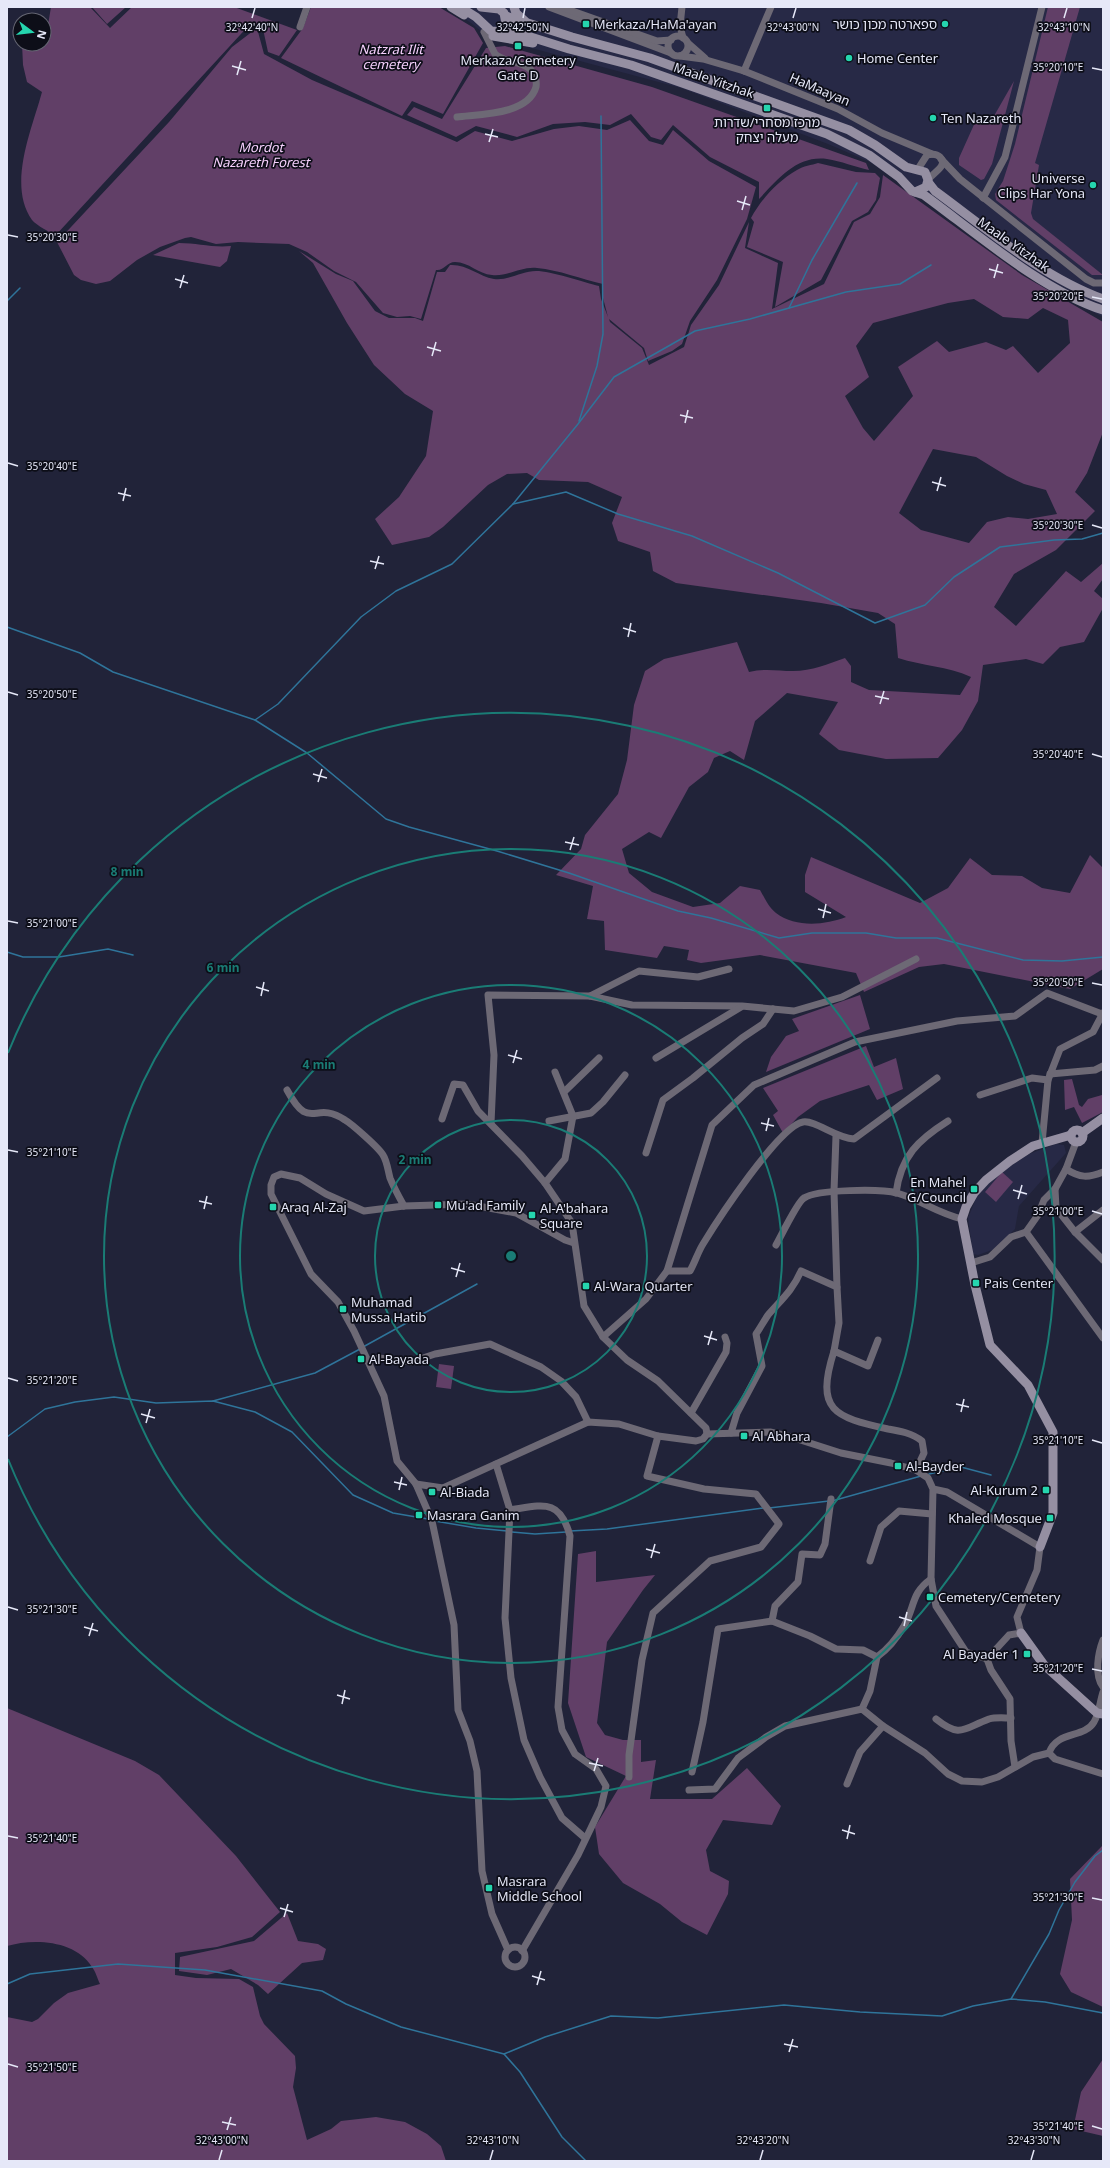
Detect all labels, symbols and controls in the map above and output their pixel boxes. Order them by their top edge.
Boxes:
north arrow [12,12,52,52]
place label: Merkaza/HaMa'ayan [594,15,717,33]
place label: ספארטה מכון כושר [833,15,937,33]
marker: Merkaza/HaMa'ayan [581,19,591,29]
marker: ספארטה מכון כושר [940,19,950,29]
text: 32°42'40"N [226,20,278,34]
text: 32°42'50"N [497,20,549,34]
text: 32°43'00"N [767,20,819,34]
text: 32°43'10"N [1038,20,1090,34]
text: N [34,29,51,41]
park label: Natzrat Ilit cemetery [359,40,425,73]
marker: Merkaza/Cemetery Gate D [513,41,523,51]
place label: Home Center [857,49,939,67]
place label: Merkaza/Cemetery Gate D [460,51,576,84]
marker: Home Center [844,53,854,63]
street label: Maale Yitzhak [671,58,757,102]
text: 35°20'10"E [1033,60,1083,74]
street label: HaMaayan [787,68,853,110]
marker: מרכז מסחרי/שדרות מעלה יצחק [762,103,772,113]
place label: Ten Nazareth [941,109,1021,127]
place label: מרכז מסחרי/שדרות מעלה יצחק [714,113,820,146]
marker: Ten Nazareth [928,113,938,123]
park label: Mordot Nazareth Forest [213,138,312,171]
place label: Universe Clips Har Yona [998,169,1085,202]
marker: Universe Clips Har Yona [1088,180,1098,190]
street label: Maale Yitzhak [975,213,1054,275]
text: 35°20'30"E [27,230,77,244]
text: 35°20'20"E [1033,289,1083,303]
text: 35°20'40"E [27,459,77,473]
text: 35°20'30"E [1033,518,1083,532]
text: 35°20'50"E [27,687,77,701]
text: 35°20'40"E [1033,747,1083,761]
text: 8 min [110,863,144,880]
text: 35°21'00"E [27,916,77,930]
text: 6 min [206,959,240,976]
text: 35°20'50"E [1033,975,1083,989]
text: 4 min [302,1056,336,1073]
text: 35°21'10"E [27,1145,77,1159]
text: 2 min [398,1151,432,1168]
place label: En Mahel G/Council [907,1173,966,1206]
marker: En Mahel G/Council [969,1184,979,1194]
place label: Mu'ad Family [446,1196,525,1214]
place label: Araq Al-Zaj [281,1198,347,1216]
place label: Al-A'bahara Square [540,1199,608,1232]
marker: Mu'ad Family [433,1200,443,1210]
marker: Araq Al-Zaj [268,1202,278,1212]
text: 35°21'00"E [1033,1204,1083,1218]
marker: Al-A'bahara Square [527,1210,537,1220]
centre of rings [504,1249,518,1263]
place label: Pais Center [984,1274,1054,1292]
place label: Al-Wara Quarter [594,1277,693,1295]
marker: Pais Center [971,1278,981,1288]
marker: Al-Wara Quarter [581,1281,591,1291]
place label: Muhamad Mussa Hatib [351,1293,426,1326]
marker: Muhamad Mussa Hatib [338,1304,348,1314]
place label: Al-Bayada [369,1350,429,1368]
marker: Al-Bayada [356,1354,366,1364]
text: 35°21'20"E [27,1373,77,1387]
place label: Al Abhara [752,1427,810,1445]
marker: Al Abhara [739,1431,749,1441]
text: 35°21'10"E [1033,1433,1083,1447]
place label: Al-Bayder [906,1457,965,1475]
marker: Al-Bayder [893,1461,903,1471]
place label: Al-Kurum 2 [970,1481,1038,1499]
place label: Al-Biada [440,1483,489,1501]
marker: Al-Kurum 2 [1041,1485,1051,1495]
marker: Al-Biada [427,1487,437,1497]
place label: Masrara Ganim [427,1506,520,1524]
place label: Khaled Mosque [948,1509,1042,1527]
marker: Masrara Ganim [414,1510,424,1520]
marker: Khaled Mosque [1045,1513,1055,1523]
place label: Cemetery/Cemetery [938,1588,1061,1606]
marker: Cemetery/Cemetery [925,1592,935,1602]
text: 35°21'30"E [27,1602,77,1616]
place label: Al Bayader 1 [943,1645,1019,1663]
marker: Al Bayader 1 [1022,1649,1032,1659]
text: 35°21'20"E [1033,1661,1083,1675]
text: 35°21'40"E [27,1831,77,1845]
place label: Masrara Middle School [497,1872,582,1905]
marker: Masrara Middle School [484,1883,494,1893]
text: 35°21'30"E [1033,1890,1083,1904]
text: 35°21'50"E [27,2060,77,2074]
text: 35°21'40"E [1033,2119,1083,2133]
text: 32°43'00"N [196,2133,248,2147]
text: 32°43'10"N [467,2133,519,2147]
text: 32°43'20"N [737,2133,789,2147]
text: 32°43'30"N [1008,2133,1060,2147]

